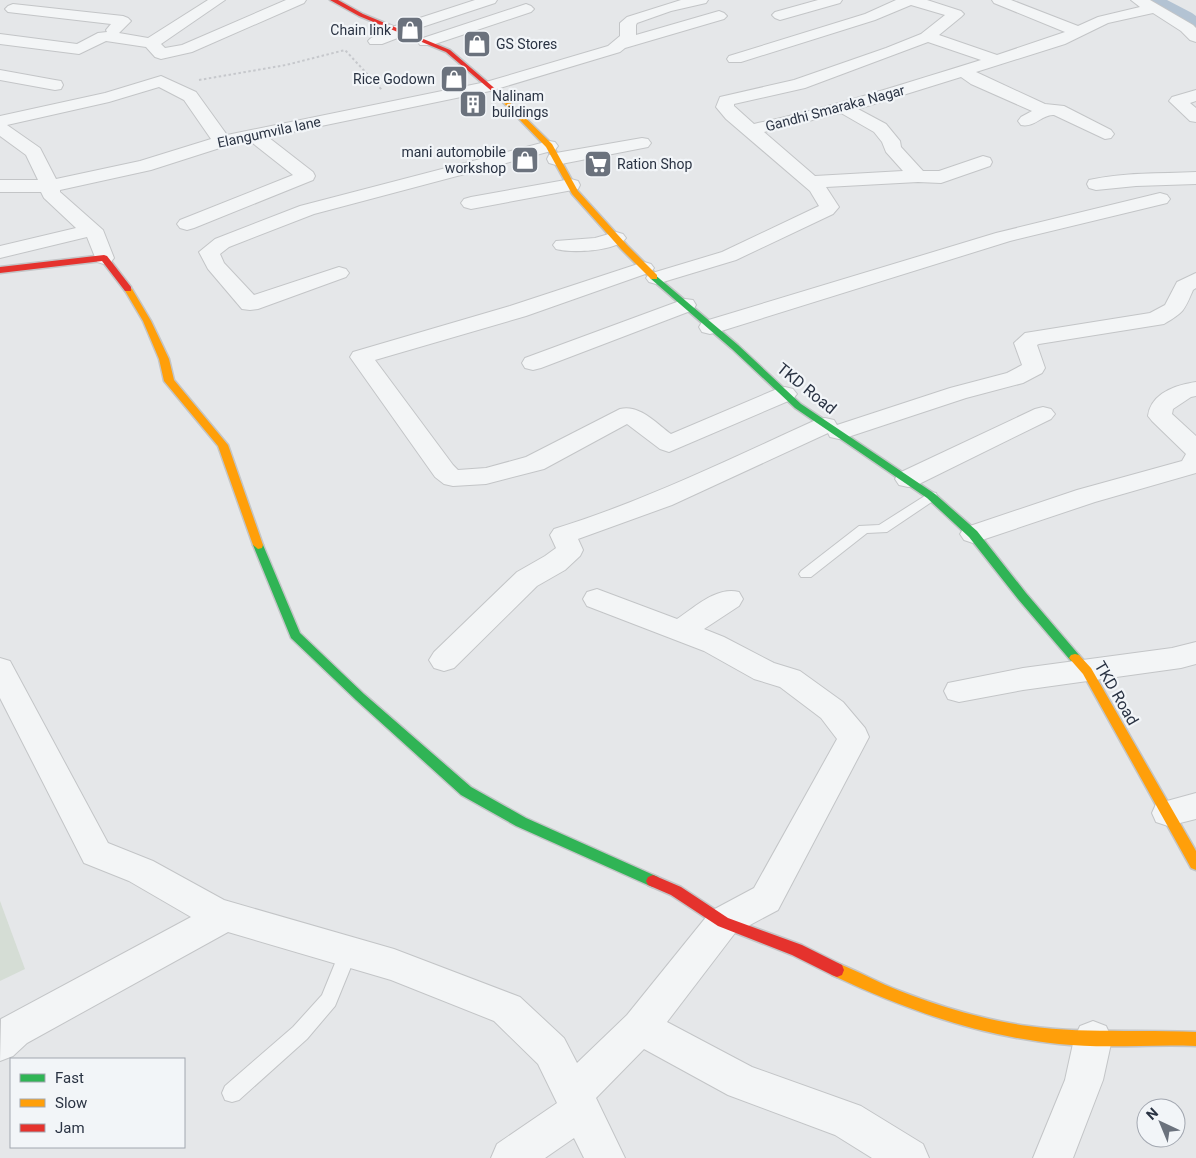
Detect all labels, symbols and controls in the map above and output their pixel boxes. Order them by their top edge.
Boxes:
shop icon: Chain link [395,15,425,45]
place label: Chain link [330,22,392,38]
shop icon: GS Stores [462,29,492,59]
place label: GS Stores [496,36,557,52]
shop icon: Rice Godown [439,64,469,94]
place label: Rice Godown [353,71,435,87]
street label: Gandhi Smaraka Nagar [764,82,907,134]
place label: Nalinam buildings [492,88,549,120]
building icon: Nalinam buildings [458,89,488,119]
street label: Elangumvila lane [216,113,322,151]
place label: mani automobile workshop [401,144,506,176]
shop icon: mani automobile workshop [510,145,540,175]
supermarket icon: Ration Shop [583,149,613,179]
place label: Ration Shop [617,156,692,172]
street label: TKD Road [773,359,840,418]
street label: TKD Road [1091,658,1142,729]
legend [10,1058,185,1148]
text: Fast [55,1069,84,1087]
text: Slow [55,1094,87,1112]
north arrow [1136,1098,1186,1148]
text: N [1143,1104,1161,1123]
text: Jam [55,1119,85,1137]

